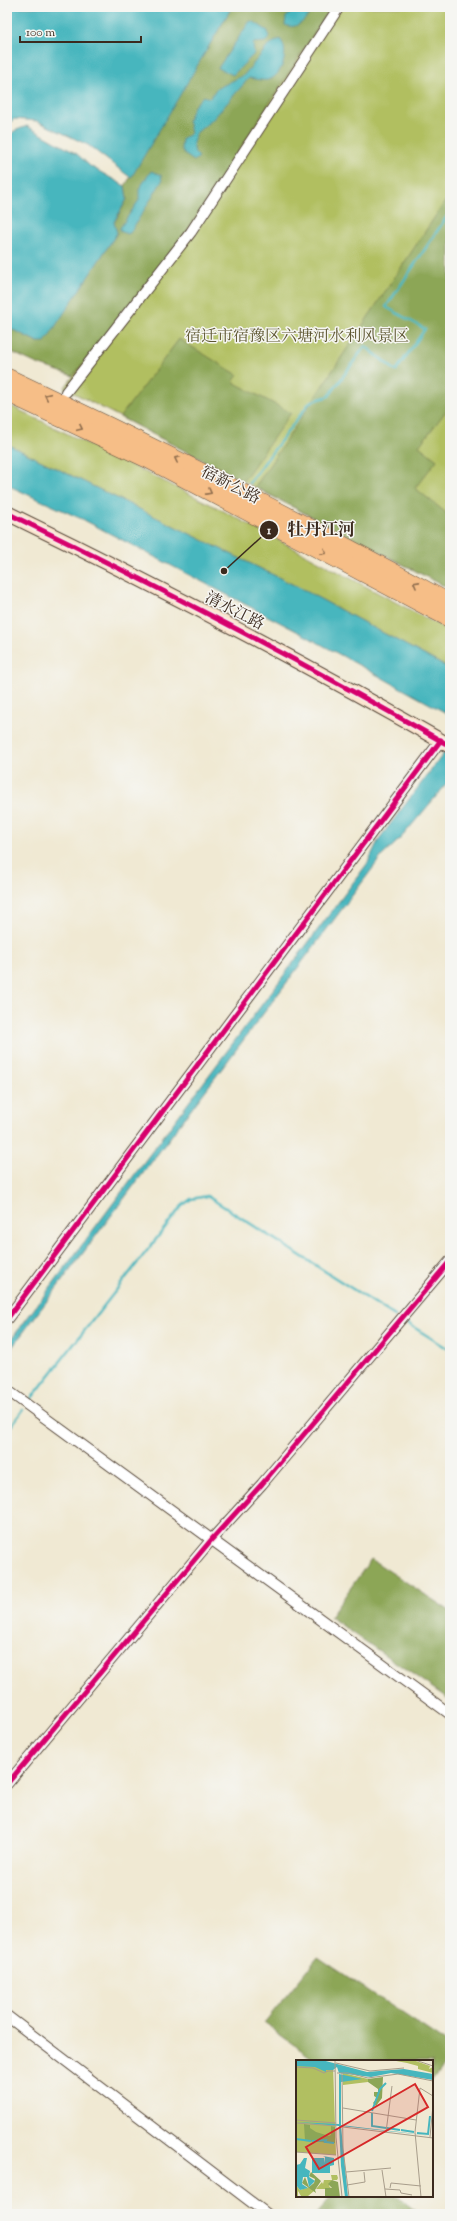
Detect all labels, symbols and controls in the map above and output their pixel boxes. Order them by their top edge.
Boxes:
scale bar [20,18,141,44]
text: 100 m [26,24,55,42]
park label: 宿迁市宿豫区六塘河水利风景区 [185,326,409,349]
one-way arrow [44,393,52,401]
one-way arrow [76,423,84,431]
one-way arrow [173,456,181,464]
street label: 宿新公路 [196,461,264,511]
one-way arrow [205,487,212,494]
callout: 牡丹江河 [259,515,363,544]
text: 牡丹江河 [287,519,355,543]
text: 1 [266,522,272,540]
one-way arrow [320,548,327,555]
one-way arrow [413,581,420,588]
street label: 清水江路 [200,587,268,637]
inset map [296,2060,433,2197]

